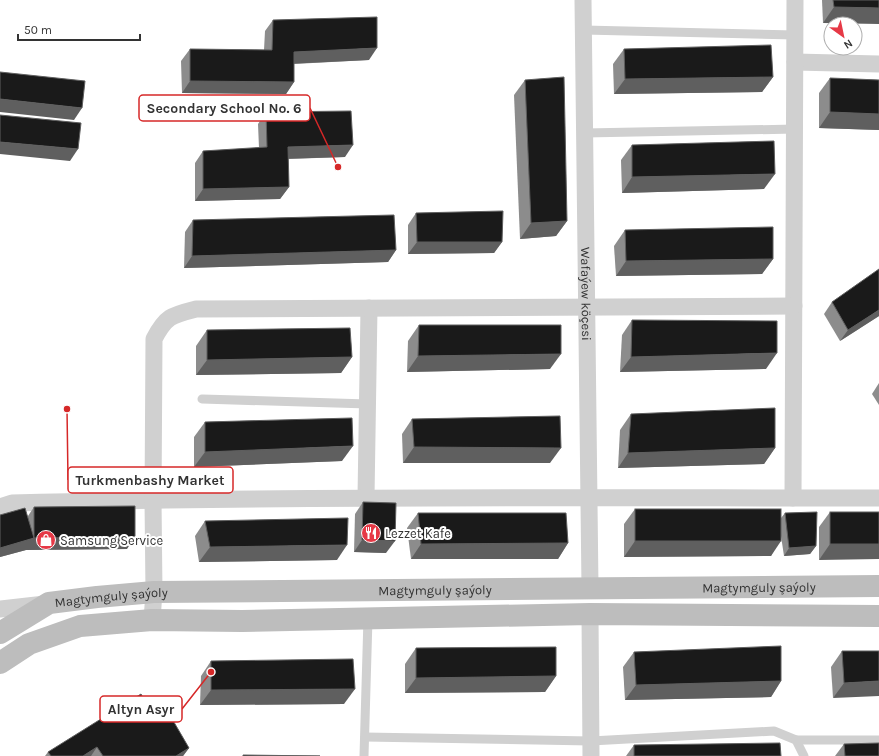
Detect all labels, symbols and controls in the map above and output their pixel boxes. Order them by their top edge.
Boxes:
scale bar [18,16,140,42]
north arrow [823,16,863,56]
text: 50 m [24,23,52,37]
text: N [841,36,855,52]
callout: Secondary School No. 6 [139,95,310,121]
text: Secondary School No. 6 [146,100,302,117]
street label: Wafaýew köçesi [578,247,595,341]
callout: Turkmenbashy Market [68,467,233,493]
text: Turkmenbashy Market [76,472,225,489]
restaurant icon: Lezzet Kafe [360,522,382,544]
place label: Lezzet Kafe [385,526,451,541]
shop icon: Samsung Service [35,529,57,551]
place label: Samsung Service [60,533,163,548]
street label: Magtymguly şaýoly [702,579,816,595]
street label: Magtymguly şaýoly [378,582,492,598]
street label: Magtymguly şaýoly [54,584,168,610]
callout: Altyn Asyr [100,696,182,722]
text: Altyn Asyr [108,701,175,718]

